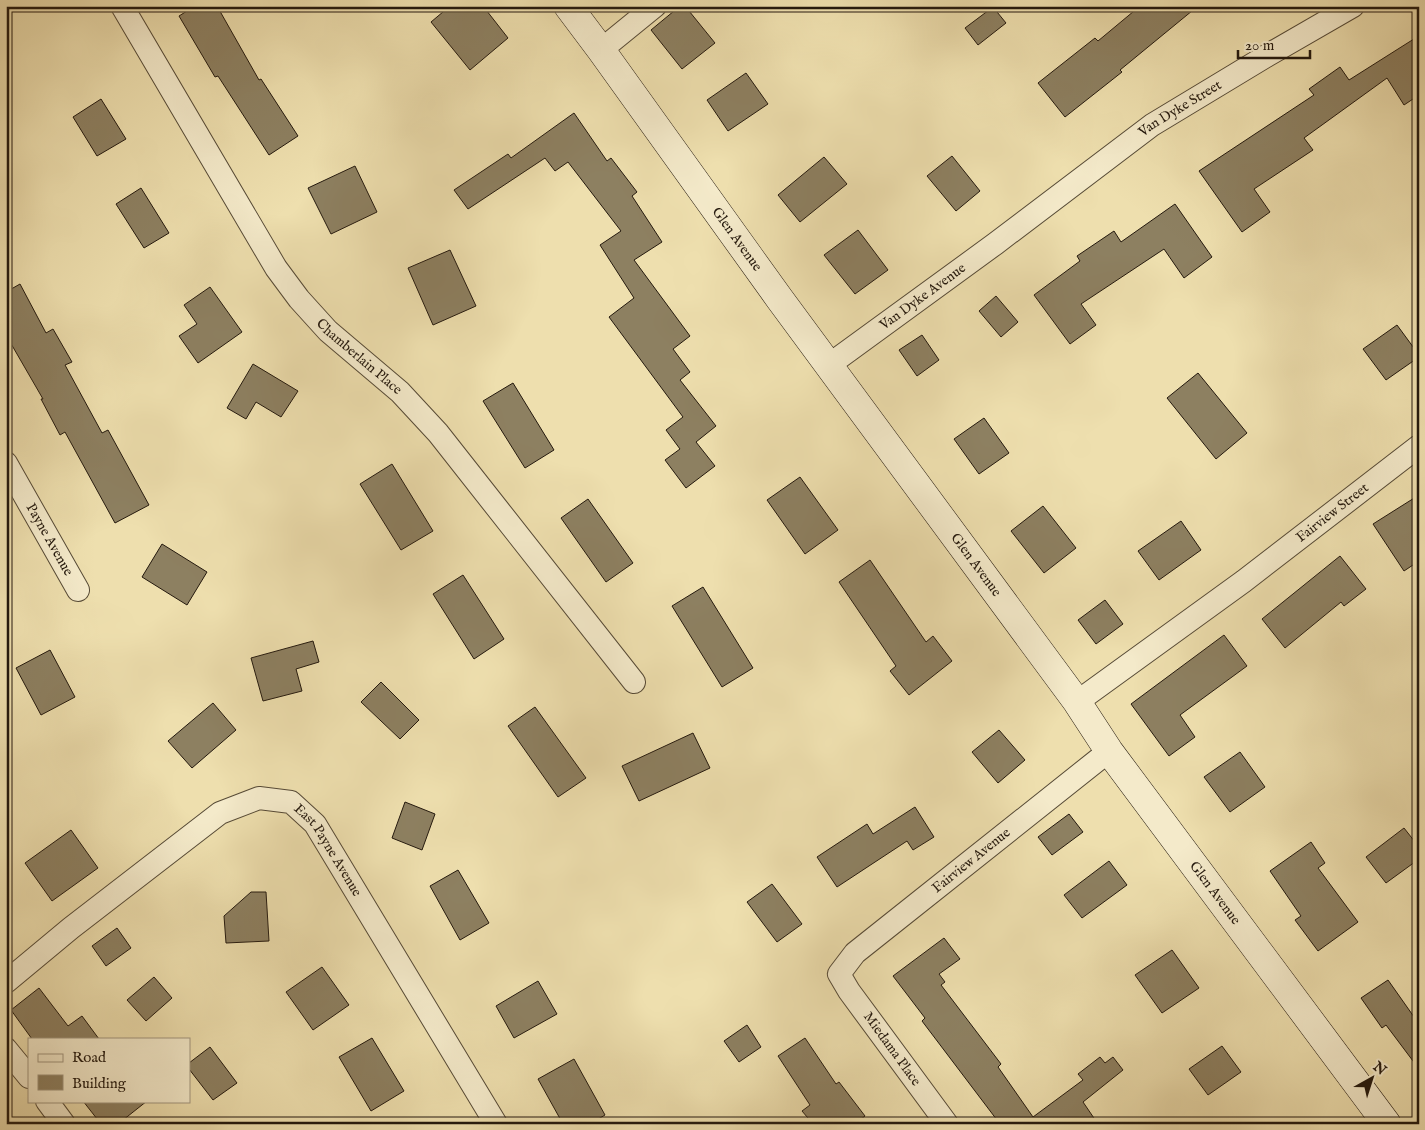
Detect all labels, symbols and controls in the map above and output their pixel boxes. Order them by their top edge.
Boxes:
scale bar [1238,28,1310,60]
text: 20 m [1245,36,1275,55]
street label: Van Dyke Street [1134,76,1225,142]
street label: Glen Avenue [708,204,766,275]
street label: Van Dyke Avenue [875,259,970,335]
street label: Chamberlain Place [312,315,406,399]
street label: Fairview Street [1293,479,1373,546]
street label: Payne Avenue [22,500,77,580]
street label: Glen Avenue [946,530,1006,601]
street label: East Payne Avenue [290,800,366,900]
street label: Fairview Avenue [929,823,1015,897]
street label: Glen Avenue [1185,858,1245,929]
street label: Miedama Place [859,1008,925,1090]
legend [28,1038,190,1102]
text: Road [72,1048,107,1067]
north arrow [1348,1052,1398,1102]
text: N [1368,1057,1390,1079]
text: Building [72,1074,127,1093]

